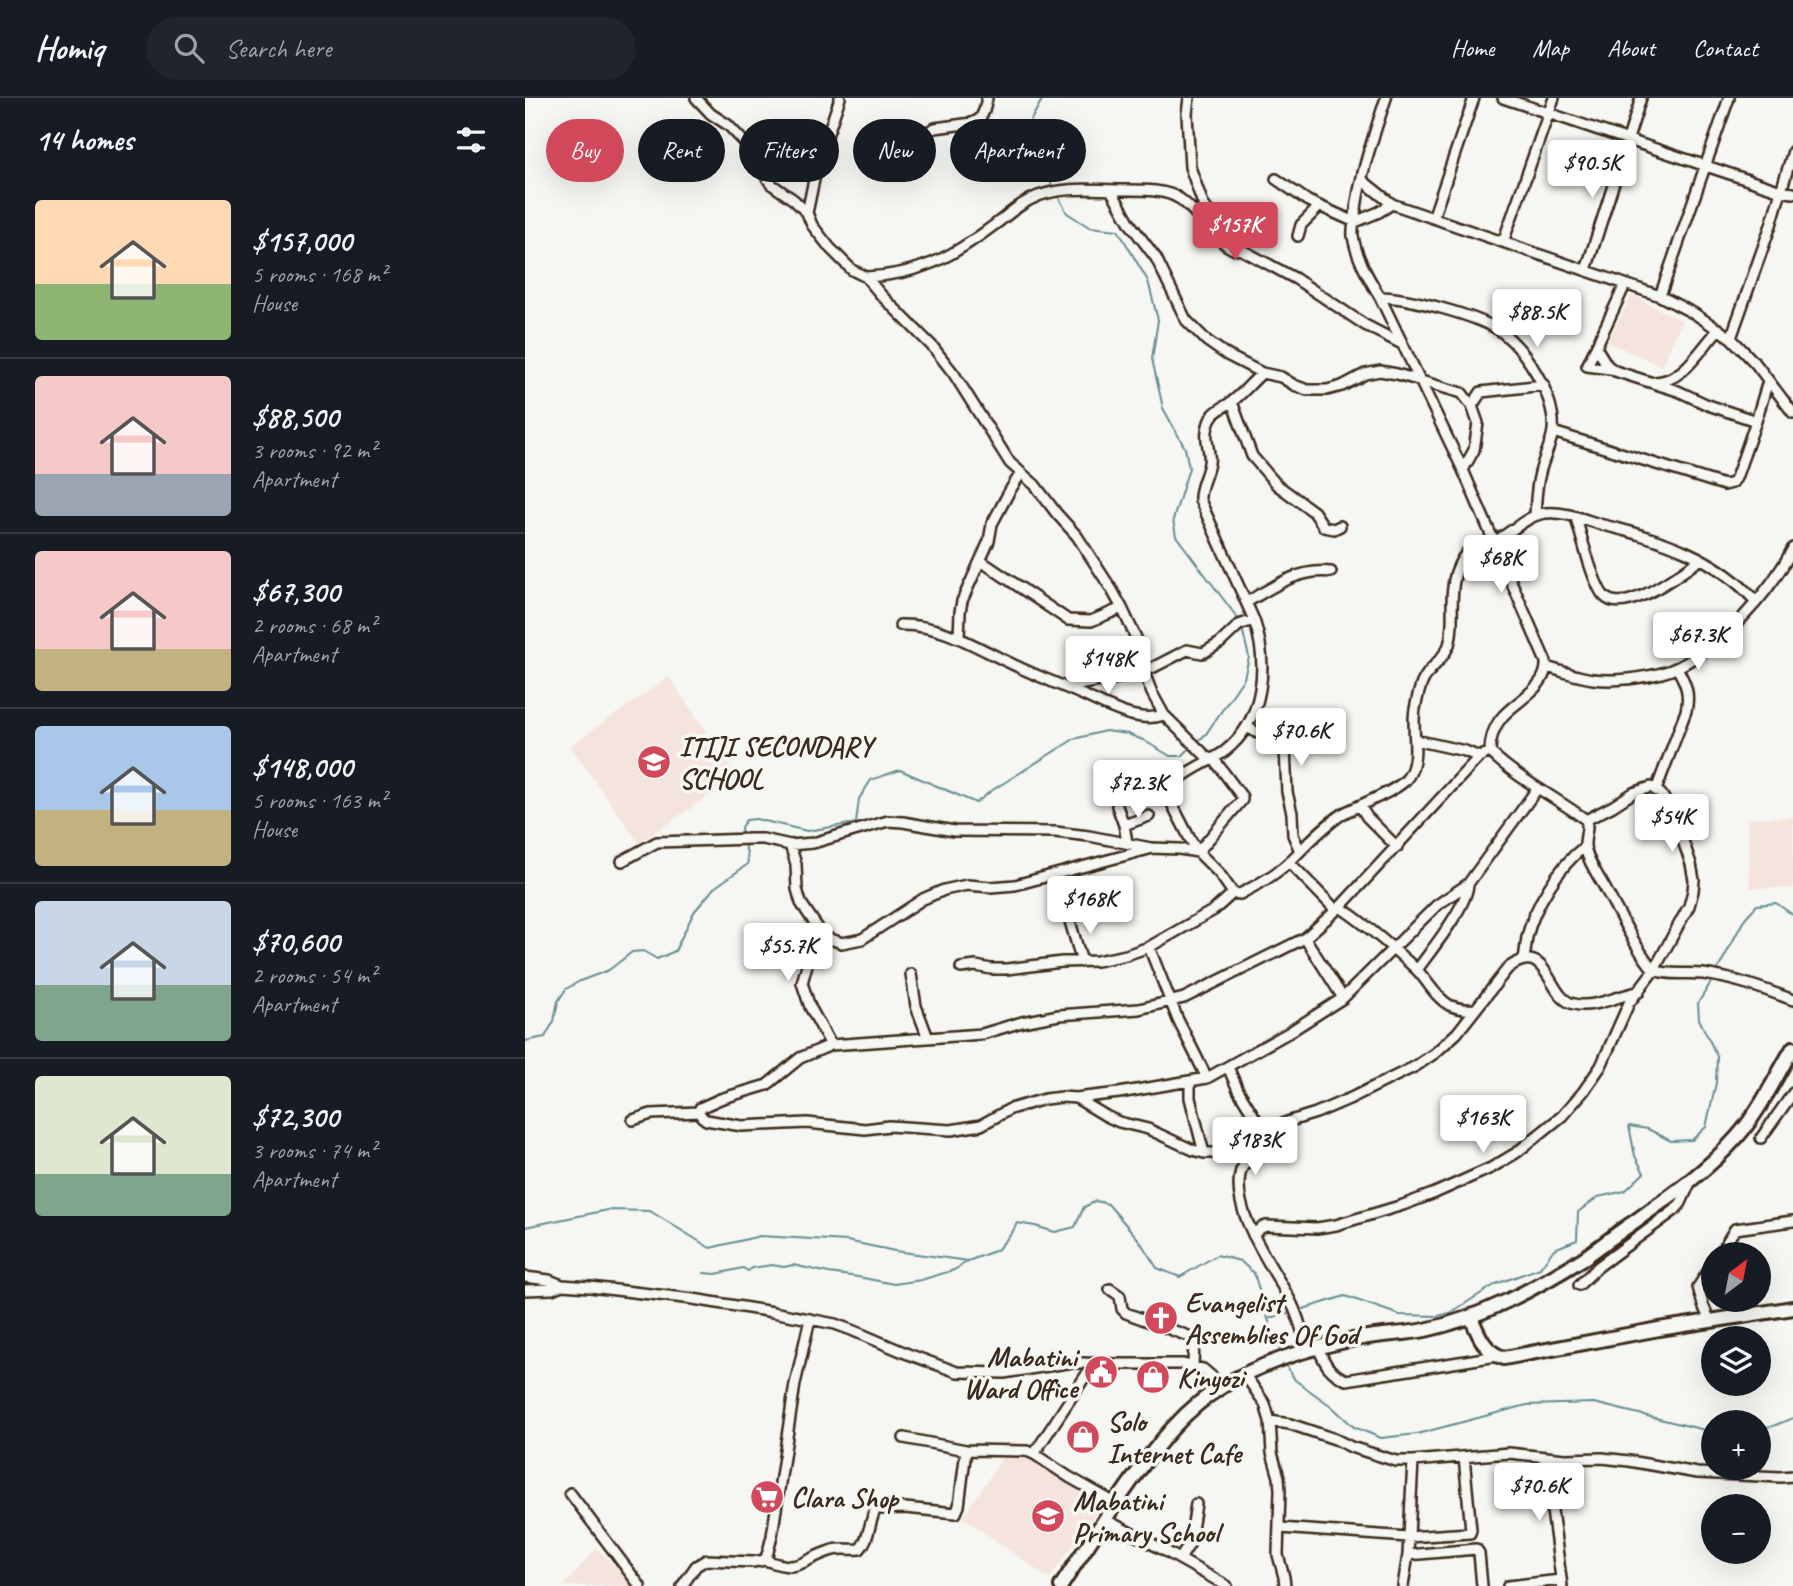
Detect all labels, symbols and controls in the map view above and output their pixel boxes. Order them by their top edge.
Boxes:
search box [146,17,636,80]
text: Homiq [35,27,104,69]
icon: search [170,29,208,67]
text: Search here [226,32,331,65]
text: Home [1451,33,1494,63]
text: Map [1532,33,1569,63]
text: About [1607,33,1655,63]
text: Contact [1693,33,1758,63]
chip: Buy [546,119,624,182]
chip: Rent [638,119,725,182]
chip: Filters [739,119,839,182]
chip: New [853,119,936,182]
chip: Apartment [950,119,1086,182]
text: 14 homes [35,121,133,159]
icon: filters [452,121,490,159]
pin: $90.5K [1535,140,1649,200]
text: $90.5K [1564,148,1621,177]
pin: $157K [1186,202,1284,262]
text: $157K [1209,210,1261,239]
text: $157,000 [252,222,352,260]
icon: home [91,228,175,312]
text: 5 rooms · 168 m² [252,260,387,289]
text: House [252,289,297,318]
pin: $88.5K [1480,289,1594,349]
text: $88.5K [1508,297,1566,326]
text: $88,500 [252,398,338,436]
icon: home [91,404,175,488]
text: 3 rooms · 92 m² [252,436,376,465]
text: Apartment [252,465,337,494]
pin: $68K [1460,536,1542,595]
text: $68K [1479,543,1523,572]
text: $67,300 [252,573,339,611]
icon: home [91,579,175,663]
text: 2 rooms · 68 m² [252,611,376,640]
pin: $67.3K [1641,612,1755,672]
text: $67.3K [1669,620,1727,649]
pin: $148K [1059,636,1157,696]
text: Apartment [252,640,337,669]
text: $148K [1081,644,1135,673]
pin: $70.6K [1244,708,1358,768]
text: $70.6K [1272,716,1330,745]
place label: ITIJI SECONDARY SCHOOL [679,729,877,796]
school or university icon: ITIJI SECONDARY SCHOOL [635,743,673,781]
text: $148,000 [252,748,352,786]
icon: home [91,754,175,838]
pin: $72.3K [1081,760,1195,820]
text: $72.3K [1109,768,1167,797]
text: 5 rooms · 163 m² [252,786,387,815]
pin: $54K [1631,794,1713,854]
text: $54K [1651,802,1693,831]
text: House [252,815,297,844]
pin: $168K [1041,876,1139,936]
text: $168K [1063,884,1117,913]
text: $70,600 [252,923,339,961]
pin: $55.7K [731,924,845,983]
icon: home [91,929,175,1013]
text: $55.7K [760,931,816,960]
text: 2 rooms · 54 m² [252,961,376,990]
text: Apartment [252,990,337,1019]
pin: $163K [1434,1096,1532,1155]
text: $72,300 [252,1098,339,1136]
text: $163K [1456,1103,1510,1132]
icon: home [91,1104,175,1188]
pin: $183K [1206,1118,1304,1177]
text: $183K [1228,1125,1282,1154]
text: 3 rooms · 74 m² [252,1136,376,1165]
text: Apartment [252,1165,337,1194]
north arrow [1701,1242,1771,1312]
map controls [1701,1242,1771,1564]
place label: Evangelist Assemblies Of God [1185,1285,1363,1352]
church icon: Evangelist Assemblies Of God [1142,1299,1180,1337]
button: layers [1701,1326,1771,1396]
place label: Mabatini Ward Office [964,1339,1080,1406]
public building icon: Mabatini Ward Office [1082,1353,1120,1391]
shop icon: Kinyozi [1134,1358,1172,1396]
place label: Kinyozi [1177,1360,1247,1396]
place label: Solo Internet Cafe [1107,1404,1243,1471]
button: + [1701,1410,1771,1480]
shop icon: Solo Internet Cafe [1064,1418,1102,1456]
pin: $70.6K [1482,1464,1596,1523]
text: $70.6K [1510,1471,1568,1500]
supermarket icon: Clara Shop [748,1478,786,1516]
place label: Clara Shop [791,1480,900,1515]
place label: Mabatini Primary School [1073,1483,1225,1550]
button: − [1701,1494,1771,1564]
school or university icon: Mabatini Primary School [1029,1497,1067,1535]

